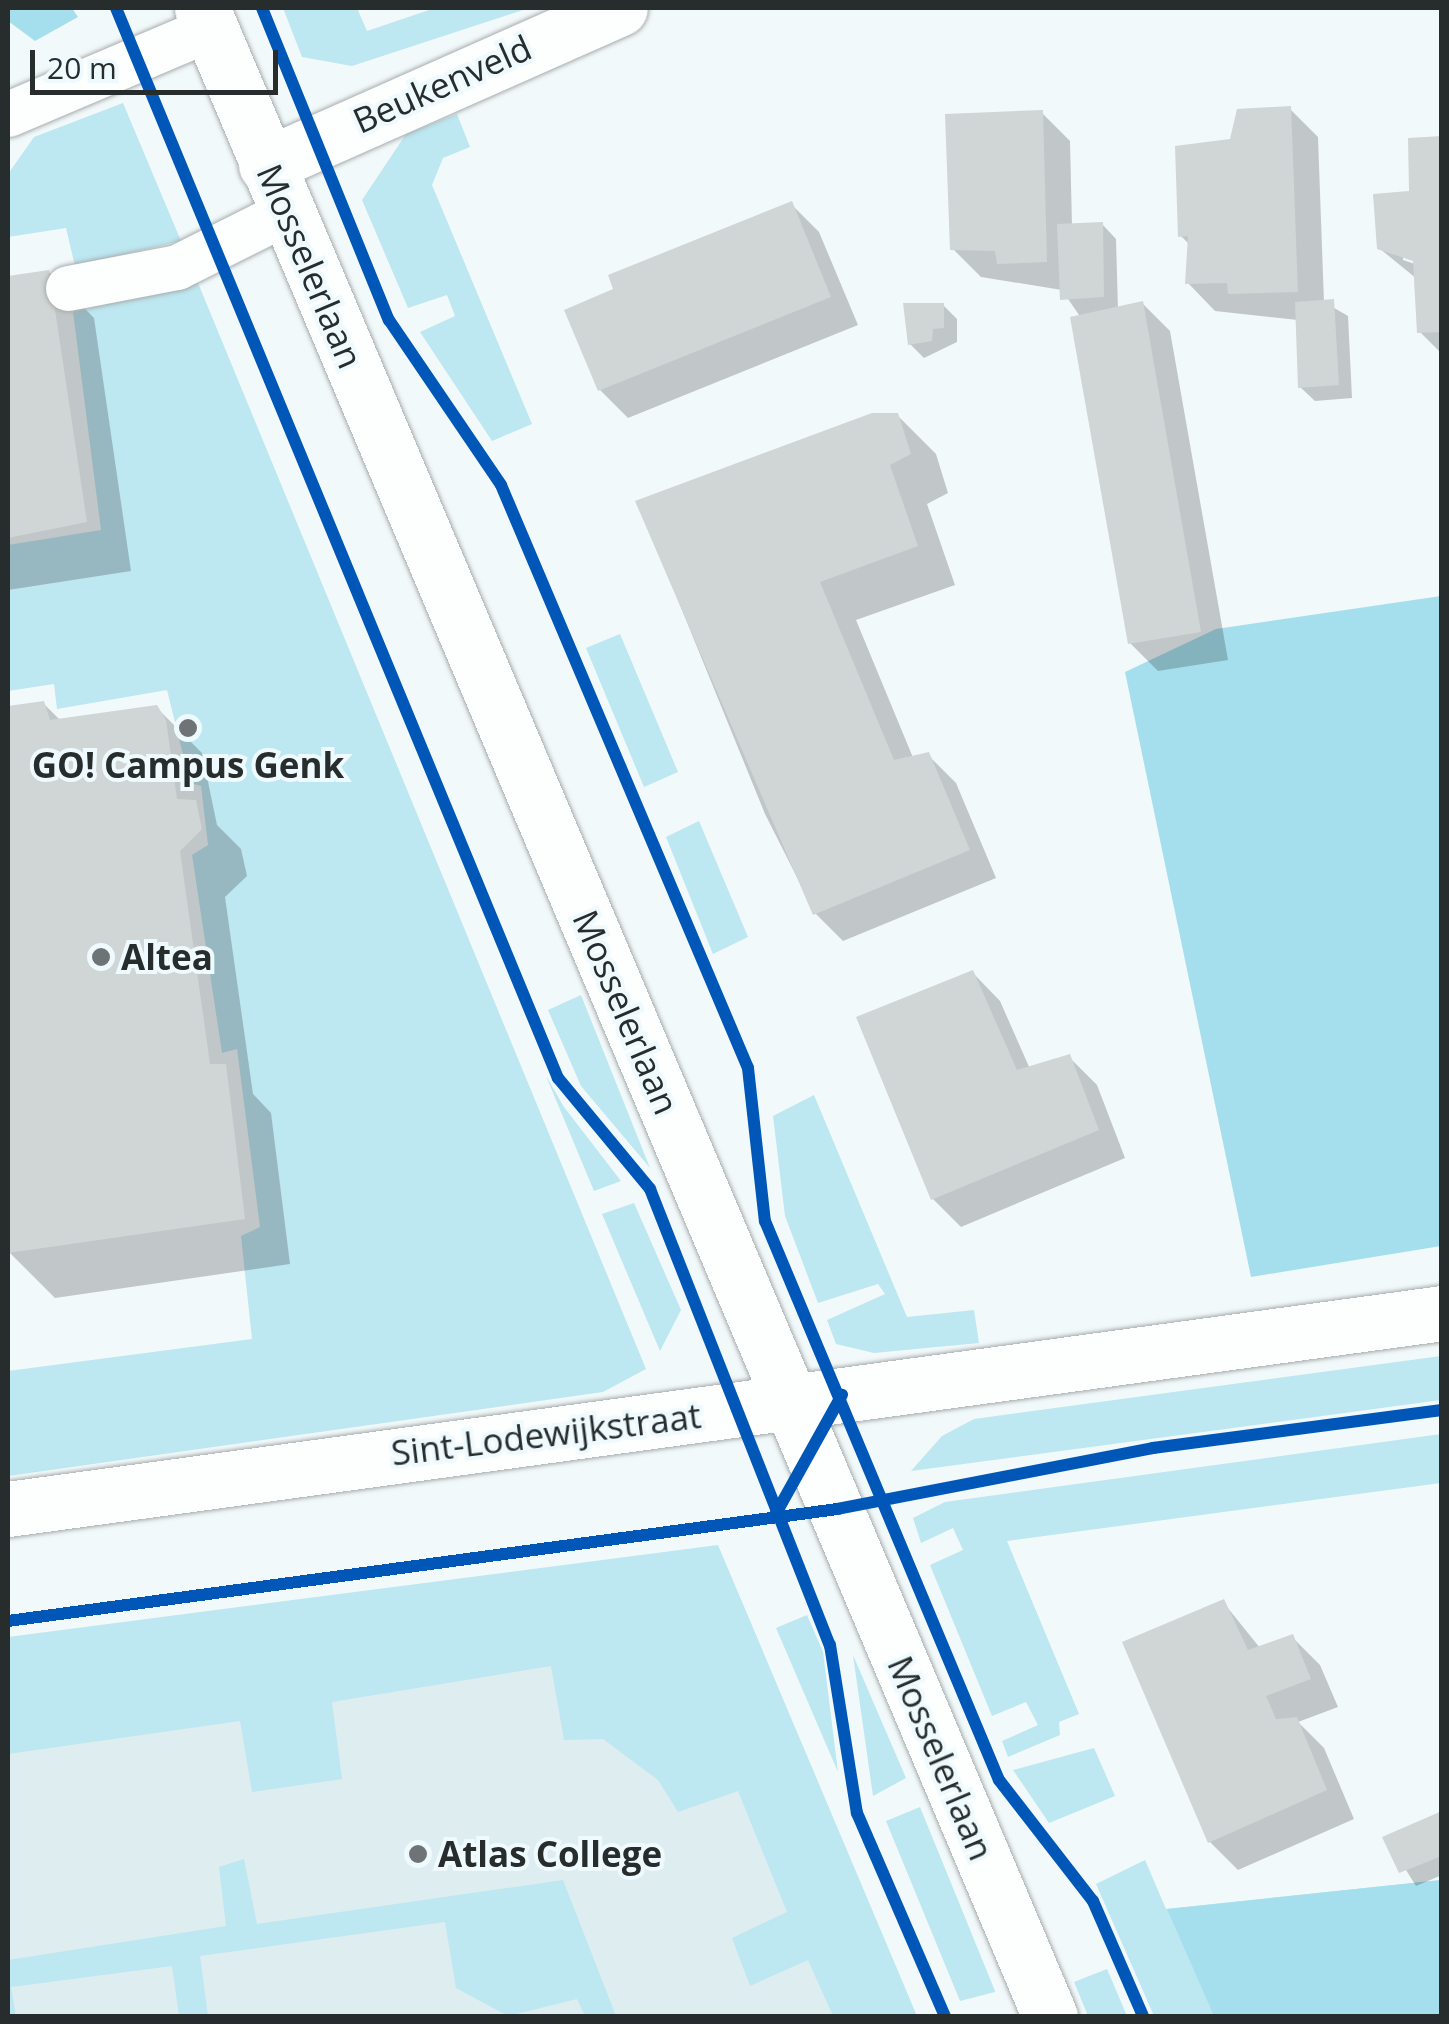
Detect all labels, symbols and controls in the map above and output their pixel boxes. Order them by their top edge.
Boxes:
street label: Beukenveld [346,26,538,142]
scale bar [35,30,282,92]
text: 20 m [47,47,117,88]
street label: Mosselerlaan [248,158,372,374]
marker: GO! Campus Genk [177,717,199,739]
place label: GO! Campus Genk [32,744,344,786]
street label: Mosselerlaan [564,904,688,1120]
place label: Altea [121,936,213,978]
marker: Altea [90,946,112,968]
street label: Sint-Lodewijkstraat [389,1394,703,1474]
street label: Mosselerlaan [879,1650,1003,1866]
place label: Atlas College [438,1833,662,1875]
marker: Atlas College [407,1843,429,1865]

